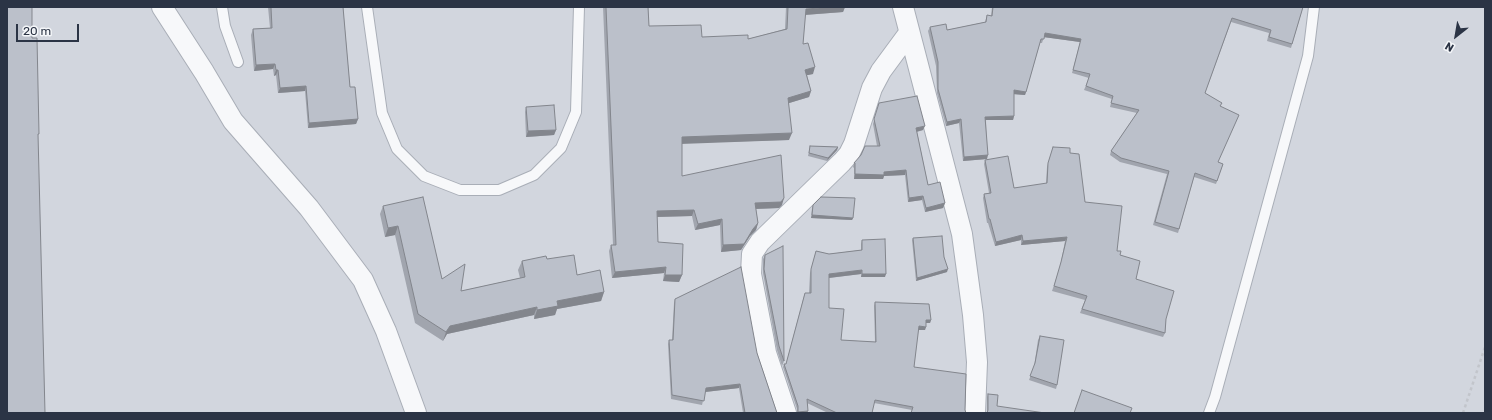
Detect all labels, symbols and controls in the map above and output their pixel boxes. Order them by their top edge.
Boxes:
scale bar [18,16,81,42]
north arrow [1436,16,1476,56]
text: 20 m [23,24,51,38]
text: N [1443,39,1456,54]

